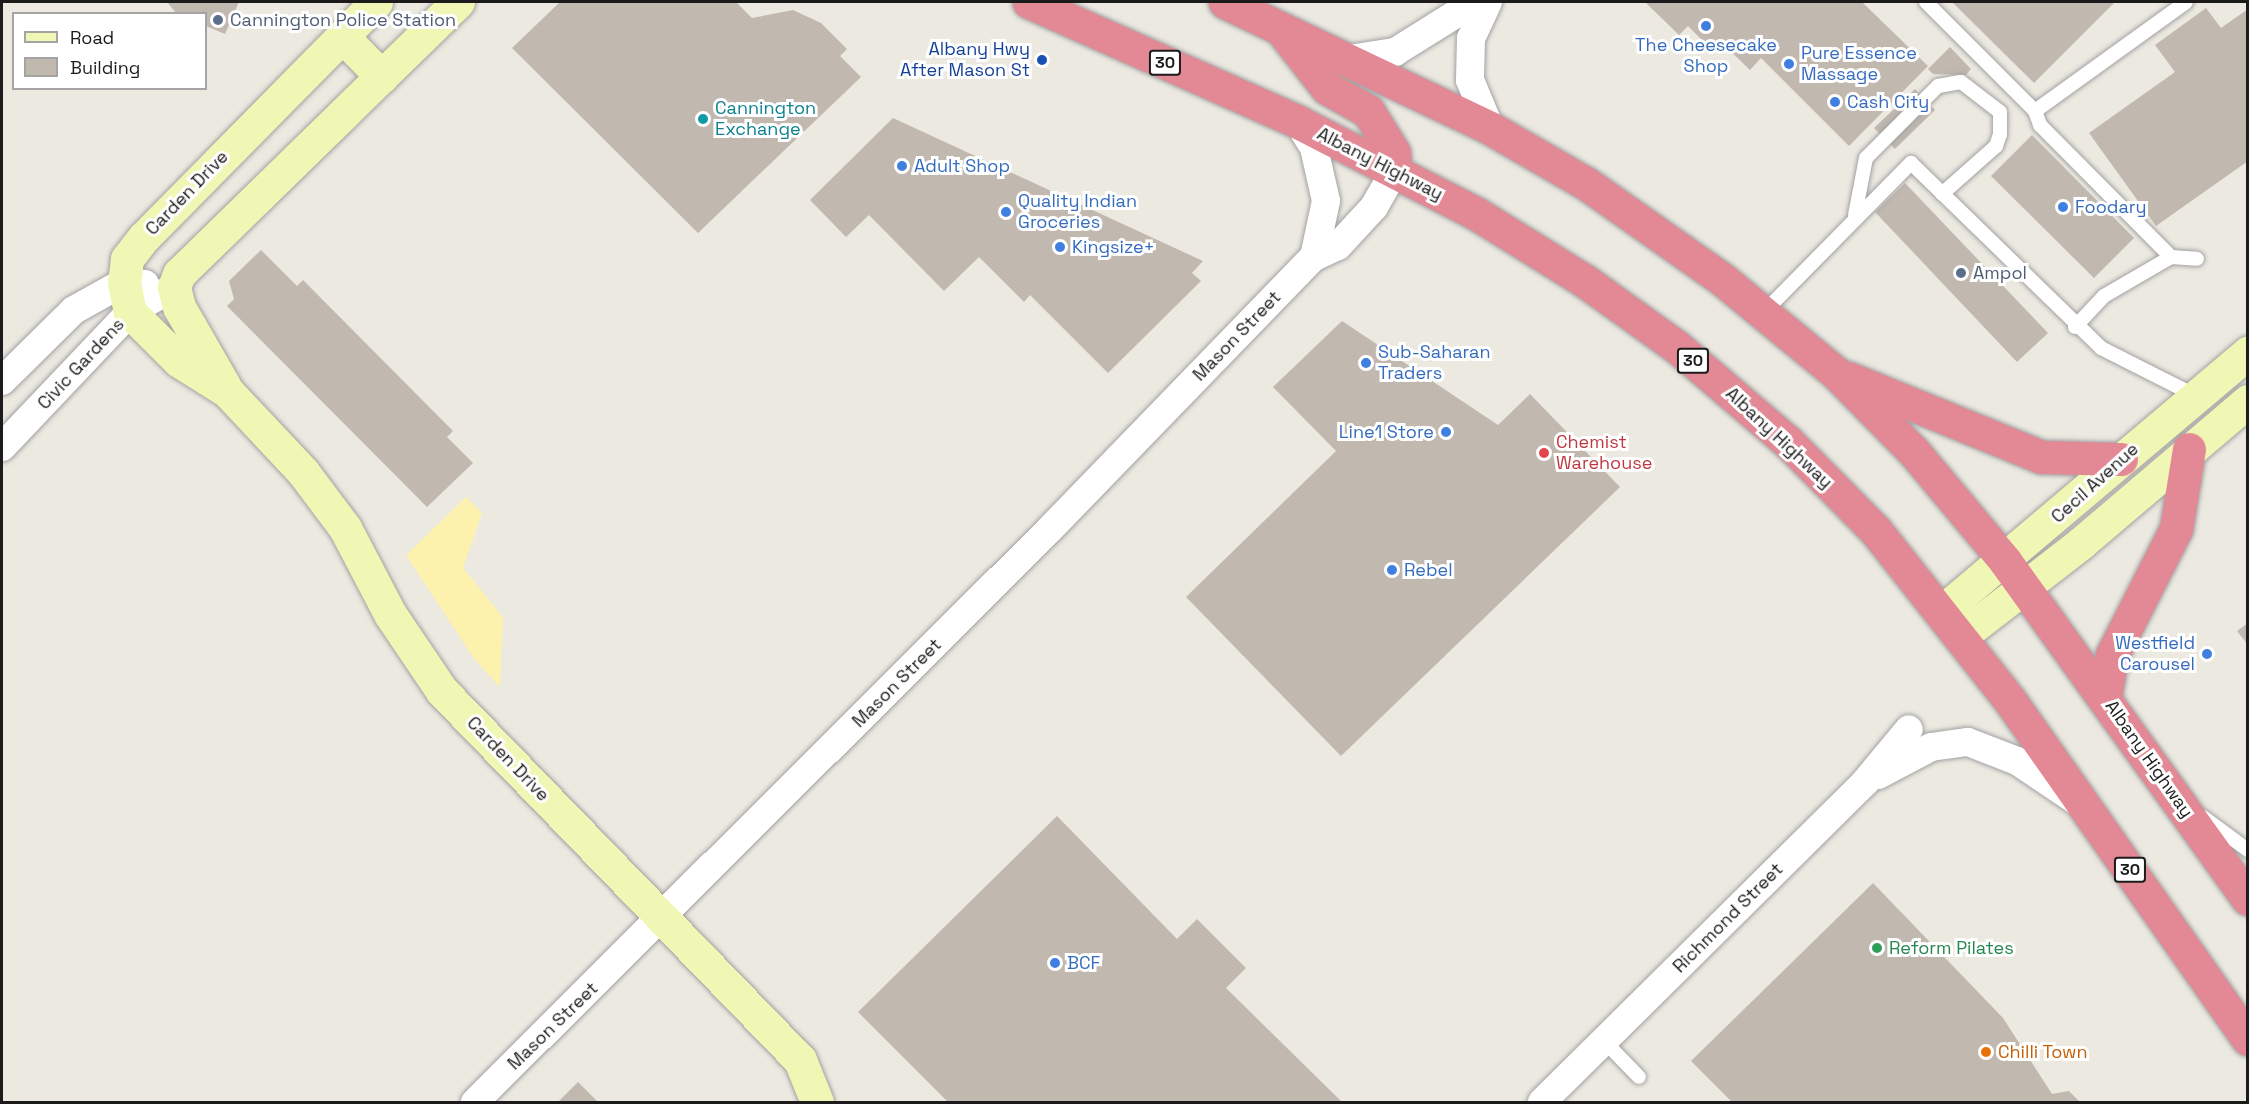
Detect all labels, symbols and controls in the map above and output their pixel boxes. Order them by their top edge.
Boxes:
place label: Cannington Police Station [230,9,456,31]
legend [12,12,207,90]
marker: Cannington Police Station [211,13,225,27]
marker: The Cheesecake Shop [1699,19,1713,33]
text: Road [70,26,114,49]
place label: The Cheesecake Shop [1635,35,1777,78]
place label: Albany Hwy After Mason St [900,39,1030,82]
place label: Pure Essence Massage [1801,43,1917,86]
road number: 30 [1148,50,1182,76]
marker: Albany Hwy After Mason St [1035,53,1049,67]
text: Building [70,56,140,79]
marker: Pure Essence Massage [1782,57,1796,71]
place label: Cash City [1847,91,1929,113]
marker: Cash City [1828,95,1842,109]
place label: Cannington Exchange [715,98,816,140]
marker: Cannington Exchange [696,112,710,126]
street label: Albany Highway [1313,123,1447,205]
street label: Carden Drive [141,146,233,240]
place label: Adult Shop [914,155,1010,177]
marker: Adult Shop [895,159,909,173]
place label: Quality Indian Groceries [1018,191,1137,234]
place label: Foodary [2075,196,2147,218]
marker: Foodary [2056,200,2070,214]
marker: Quality Indian Groceries [999,205,1013,219]
place label: Kingsize+ [1072,236,1155,258]
marker: Kingsize+ [1053,240,1067,254]
place label: Ampol [1973,262,2027,284]
marker: Ampol [1954,266,1968,280]
street label: Mason Street [1189,286,1285,386]
street label: Civic Gardens [33,314,129,414]
place label: Sub-Saharan Traders [1378,342,1490,385]
road number: 30 [1676,348,1710,374]
marker: Sub-Saharan Traders [1359,356,1373,370]
street label: Albany Highway [1721,383,1837,493]
place label: Line1 Store [1339,421,1434,443]
marker: Line1 Store [1439,425,1453,439]
place label: Chemist Warehouse [1556,432,1652,474]
street label: Cecil Avenue [2047,438,2143,528]
marker: Chemist Warehouse [1537,446,1551,460]
place label: Rebel [1404,559,1453,581]
marker: Rebel [1385,563,1399,577]
place label: Westfield Carousel [2115,633,2195,676]
street label: Mason Street [848,634,946,732]
marker: Westfield Carousel [2200,647,2214,661]
street label: Albany Highway [2100,696,2198,822]
street label: Carden Drive [462,712,554,806]
road number: 30 [2114,857,2146,883]
street label: Richmond Street [1669,859,1787,977]
place label: Reform Pilates [1889,937,2014,959]
marker: Reform Pilates [1870,941,1884,955]
place label: BCF [1067,952,1100,974]
marker: BCF [1048,956,1062,970]
street label: Mason Street [503,978,603,1074]
place label: Chilli Town [1998,1041,2088,1063]
marker: Chilli Town [1979,1045,1993,1059]

